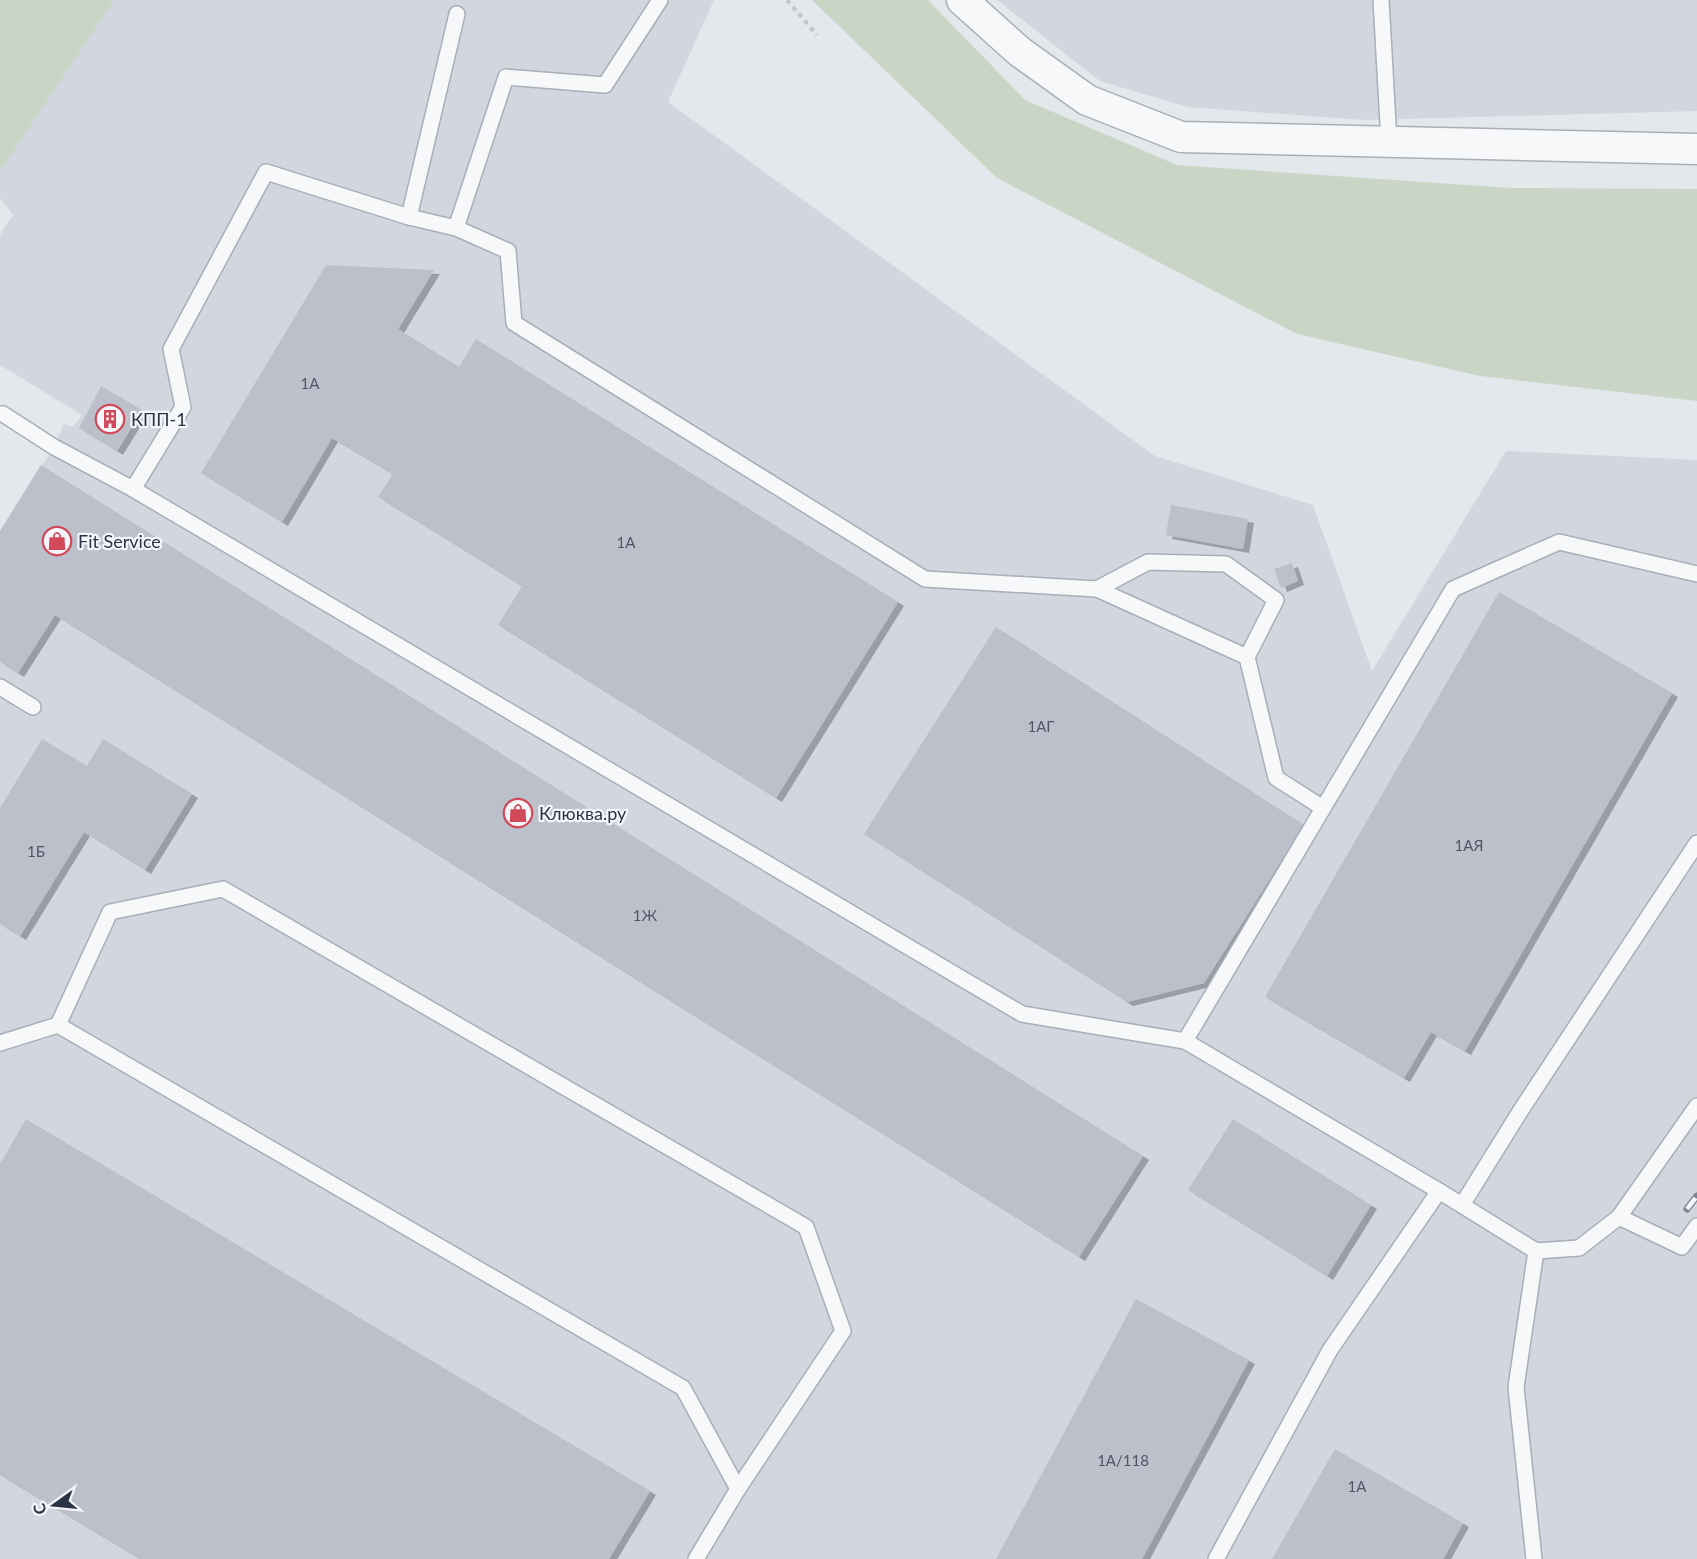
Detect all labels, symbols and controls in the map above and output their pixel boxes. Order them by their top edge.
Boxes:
house number: 1А [301,374,320,392]
building icon: КПП-1 [94,403,126,435]
place label: КПП-1 [131,408,187,430]
shop icon: Fit Service [41,525,73,557]
place label: Fit Service [78,530,161,552]
house number: 1А [617,533,636,551]
house number: 1АГ [1028,717,1054,735]
shop icon: Клюква.ру [502,797,534,829]
place label: Клюква.ру [539,802,627,824]
house number: 1АЯ [1455,836,1483,854]
house number: 1Б [27,842,45,860]
house number: 1Ж [633,906,658,924]
house number: 1А/118 [1097,1451,1149,1469]
north arrow [24,1475,84,1535]
house number: 1А [1348,1477,1367,1495]
text: С [28,1501,50,1517]

